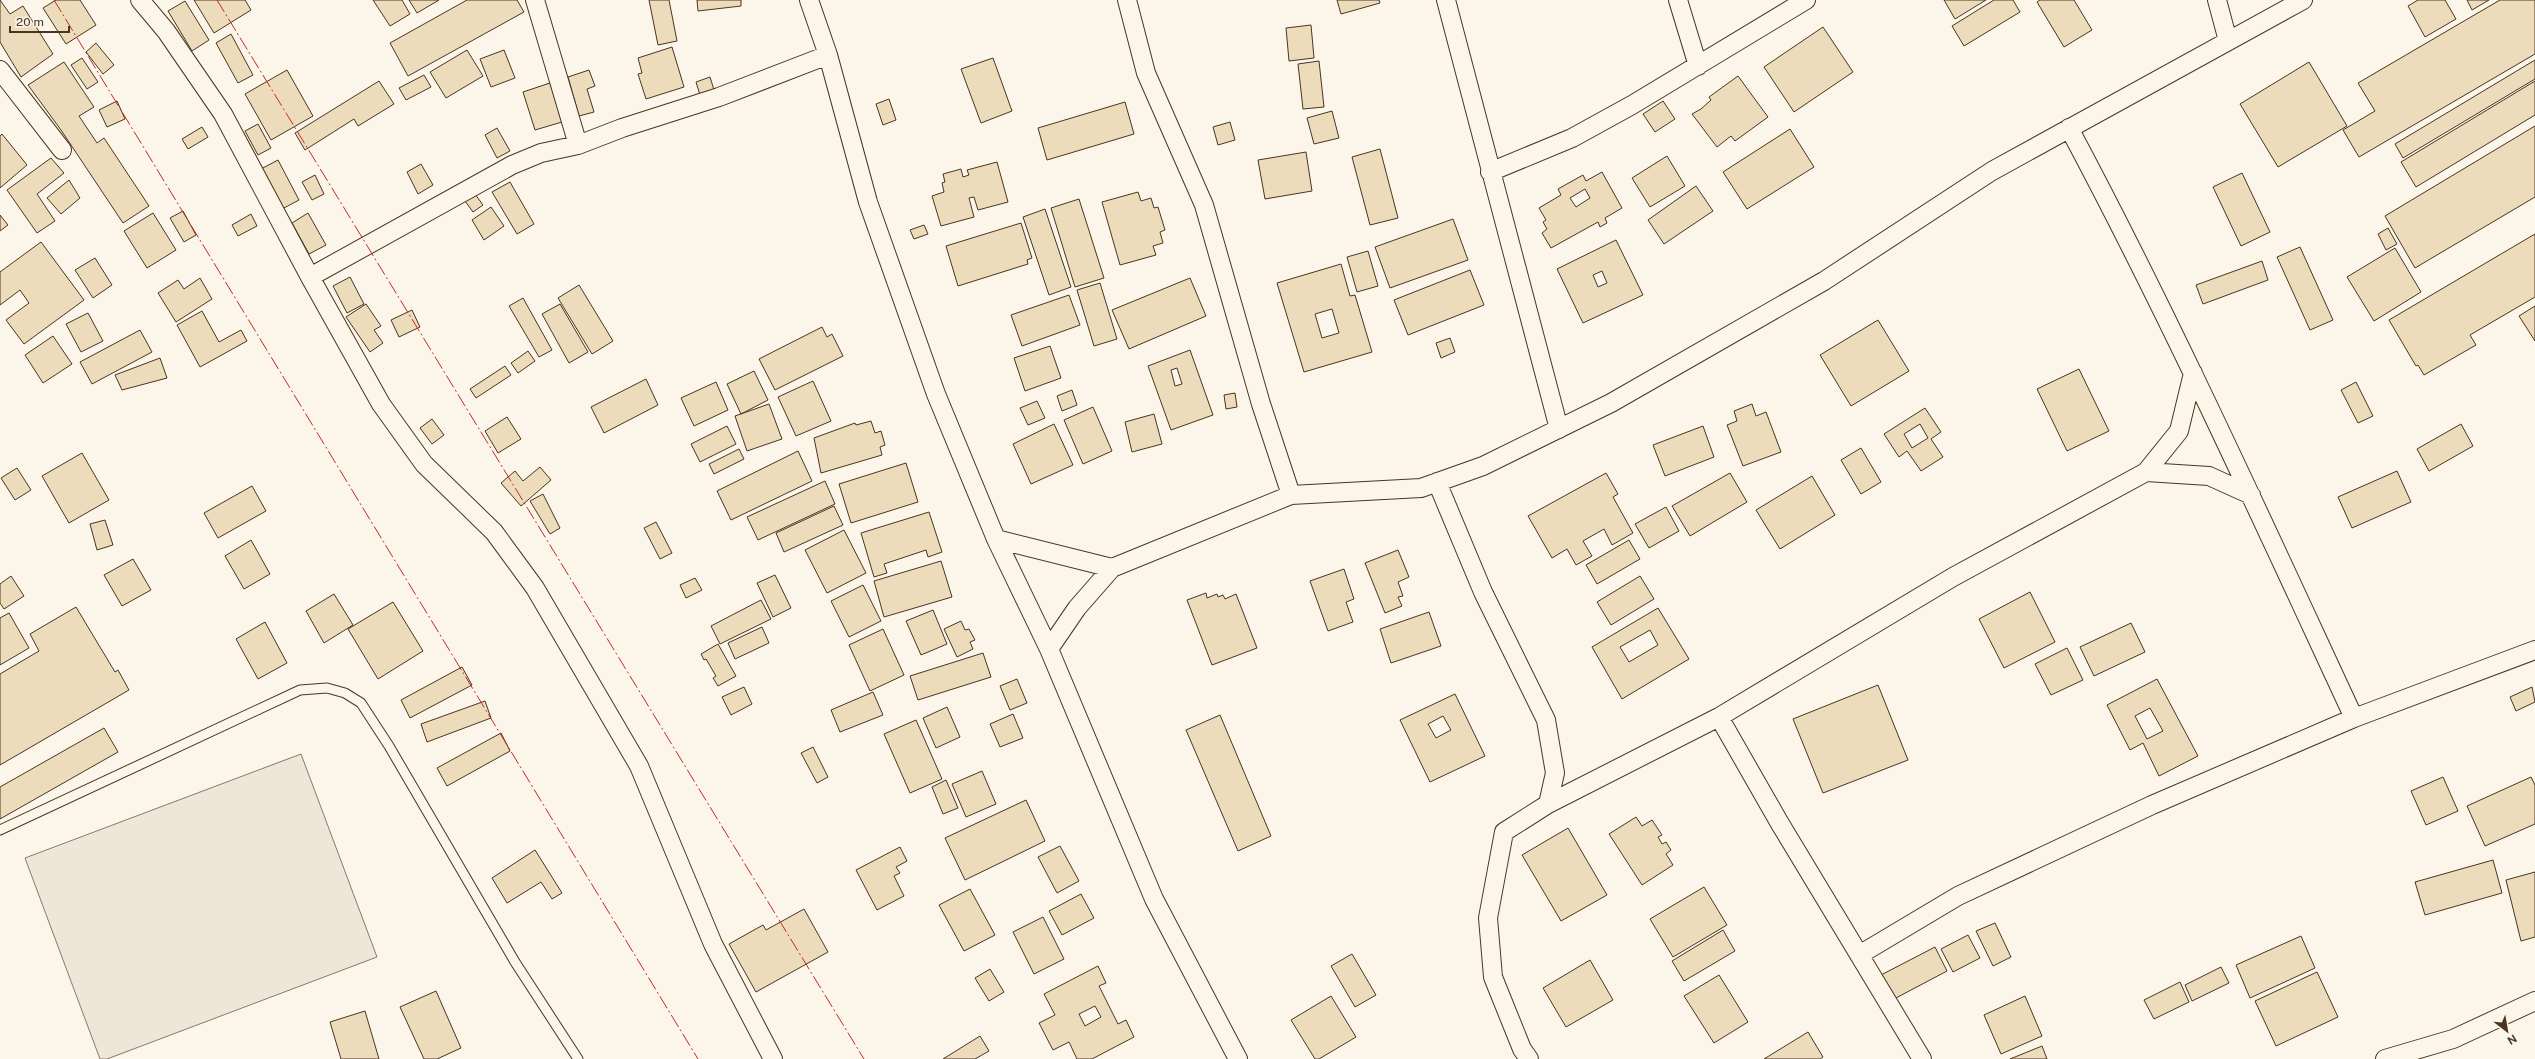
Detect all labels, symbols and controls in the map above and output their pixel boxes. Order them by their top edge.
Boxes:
scale bar [10,8,69,34]
text: 20 m [16,15,44,29]
north arrow [2487,1011,2527,1051]
text: N [2505,1032,2519,1047]

